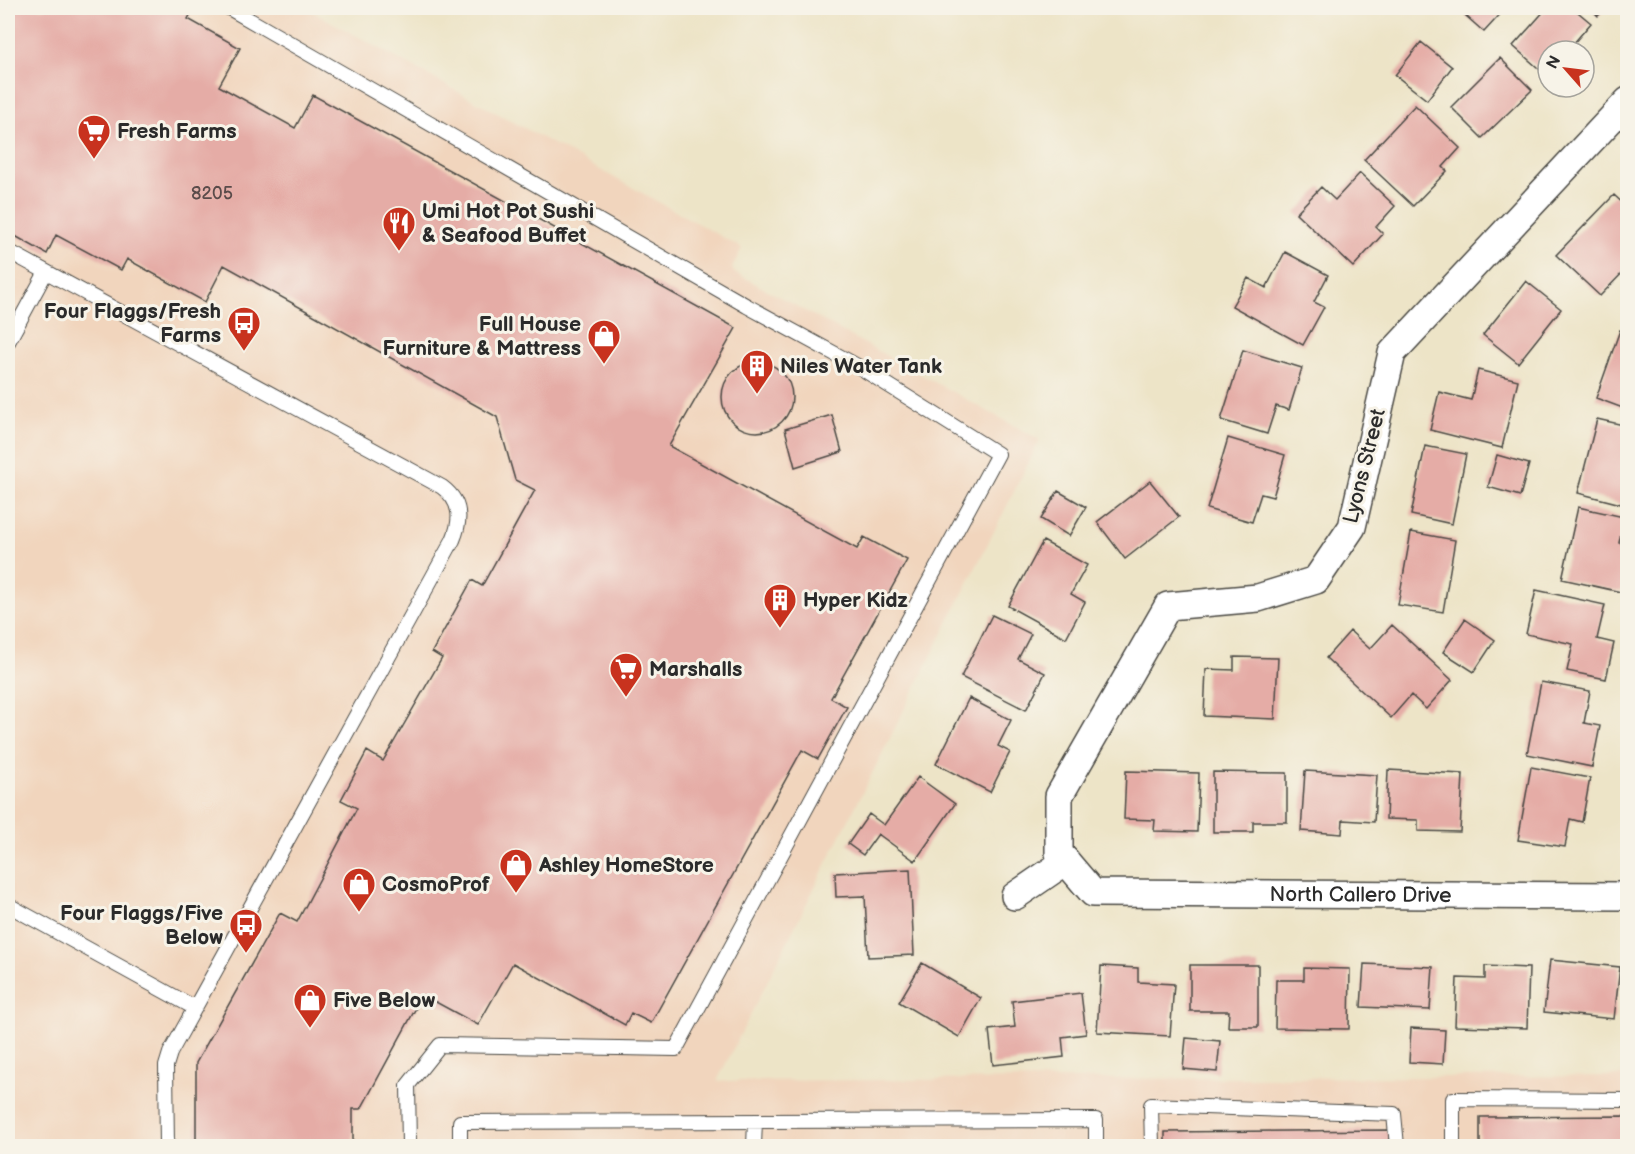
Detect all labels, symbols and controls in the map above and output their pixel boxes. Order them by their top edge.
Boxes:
north arrow [1536,39,1596,99]
text: N [1543,53,1565,72]
supermarket icon: Fresh Farms [76,113,112,160]
place label: Fresh Farms [117,119,237,144]
house number: 8205 [191,183,233,204]
place label: Umi Hot Pot Sushi & Seafood Buffet [422,199,594,248]
restaurant icon: Umi Hot Pot Sushi & Seafood Buffet [381,205,417,252]
place label: Four Flaggs/Fresh Farms [44,299,221,348]
bus stop icon: Four Flaggs/Fresh Farms [226,305,262,352]
place label: Full House Furniture & Mattress [382,312,581,361]
shop icon: Full House Furniture & Mattress [586,318,622,365]
building icon: Niles Water Tank [739,348,775,395]
place label: Niles Water Tank [780,354,942,379]
street label: Lyons Street [1338,406,1391,526]
building icon: Hyper Kidz [762,582,798,629]
place label: Hyper Kidz [803,588,908,613]
supermarket icon: Marshalls [608,651,644,698]
place label: Marshalls [649,657,742,682]
shop icon: Ashley HomeStore [498,847,534,894]
place label: Ashley HomeStore [538,853,714,878]
shop icon: CosmoProf [341,866,377,913]
place label: CosmoProf [382,872,491,897]
street label: North Callero Drive [1269,882,1452,908]
place label: Four Flaggs/Five Below [60,901,223,950]
bus stop icon: Four Flaggs/Five Below [228,907,264,954]
shop icon: Five Below [292,982,328,1029]
place label: Five Below [333,988,436,1013]

